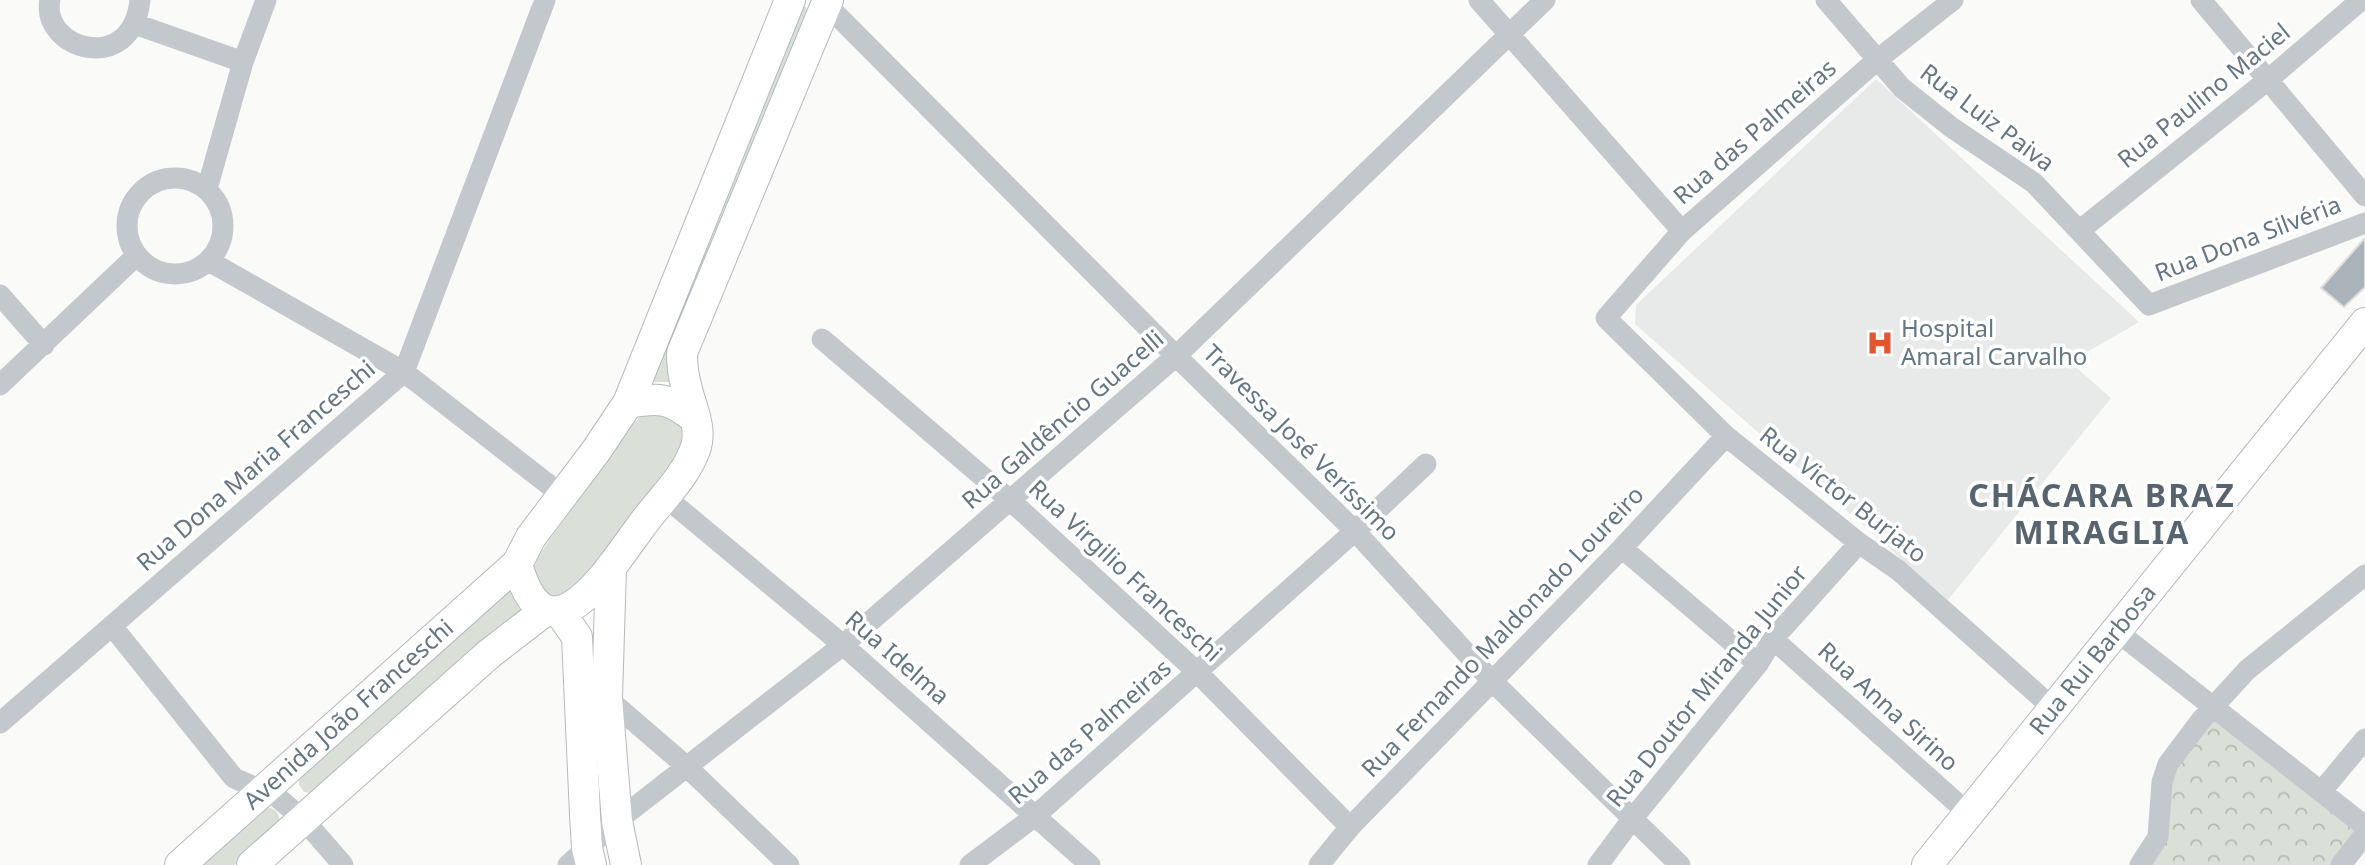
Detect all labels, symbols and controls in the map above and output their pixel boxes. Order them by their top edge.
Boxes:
street label: Rua Paulino Maciel [2110,15,2296,175]
street label: Rua das Palmeiras [1665,51,1843,211]
street label: Rua Luiz Paiva [1914,55,2062,178]
street label: Rua Dona Silvéria [2150,187,2345,288]
place label: Hospital Amaral Carvalho [1901,311,2087,372]
street label: Rua Galdêncio Guacelli [954,322,1170,516]
hospital icon: Hospital Amaral Carvalho [1865,328,1895,358]
street label: Travessa José Veríssimo [1197,336,1408,547]
street label: Rua Dona Maria Franceschi [129,352,381,578]
street label: Rua Victor Burjato [1753,418,1935,570]
street label: Rua Virgilio Franceschi [1022,472,1230,668]
district label: CHÁCARA BRAZ MIRAGLIA [1968,473,2236,553]
street label: Rua Fernando Maldonado Loureiro [1353,478,1650,784]
street label: Rua Doutor Miranda Junior [1598,557,1814,813]
street label: Rua Rui Barbosa [2021,576,2163,741]
street label: Rua Idelma [839,602,957,711]
street label: Avenida João Franceschi [235,611,460,816]
street label: Rua Anna Sirino [1811,634,1967,778]
street label: Rua das Palmeiras [1000,651,1178,811]

